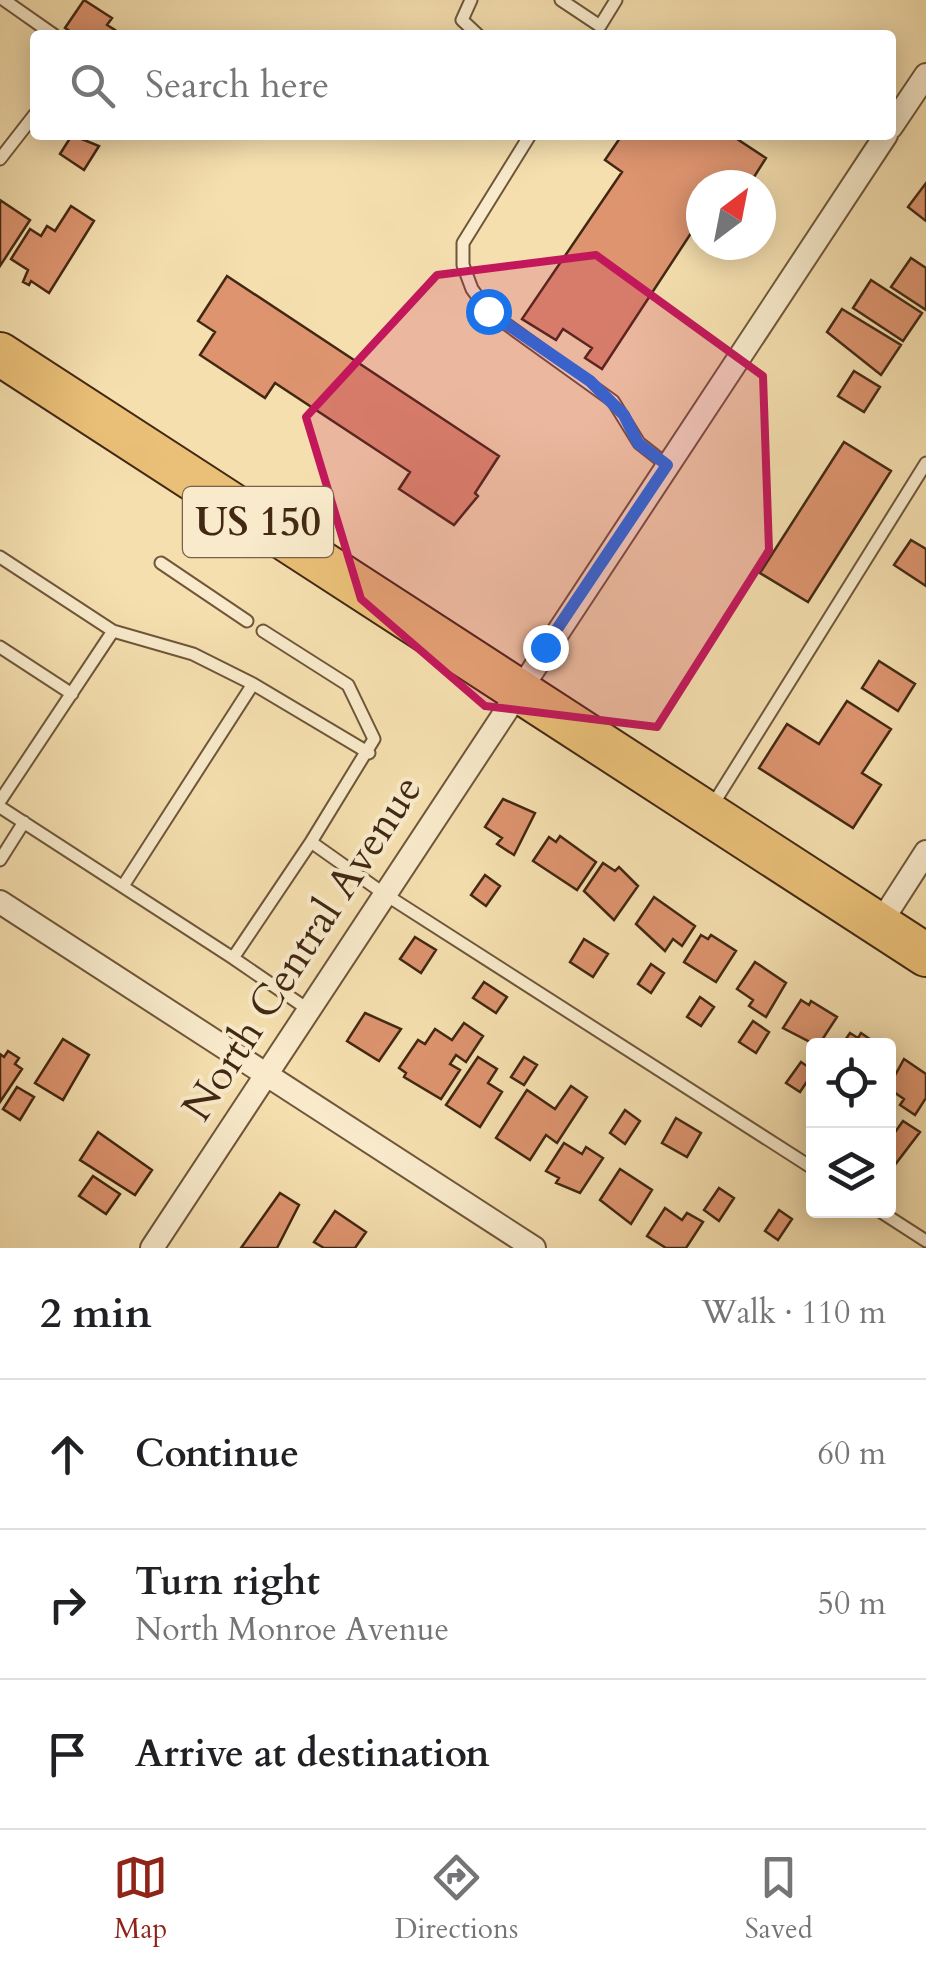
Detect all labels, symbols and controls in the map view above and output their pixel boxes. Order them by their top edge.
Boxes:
search box [30,30,896,140]
icon: search [65,58,120,113]
text: Search here [145,59,329,111]
north arrow [686,170,776,260]
route start [466,289,512,335]
road number: US 150 [183,487,333,557]
route end [523,625,569,671]
street label: North Central Avenue [169,764,435,1132]
map controls [806,1038,896,1218]
button: locate [806,1038,896,1128]
button: layers [806,1128,896,1218]
text: 2 min [40,1285,152,1342]
text: Walk · 110 m [701,1291,886,1335]
icon: ahead [40,1427,95,1482]
text: Continue [135,1428,299,1480]
text: 60 m [818,1432,886,1476]
text: Turn right [135,1556,320,1608]
icon: right [40,1577,95,1632]
text: 50 m [818,1582,886,1626]
text: North Monroe Avenue [135,1608,449,1652]
icon: arrive [40,1727,95,1782]
text: Arrive at destination [135,1728,490,1780]
tab: Map [113,1850,168,1948]
tab: Directions [395,1850,518,1948]
tab: Saved [745,1850,813,1948]

